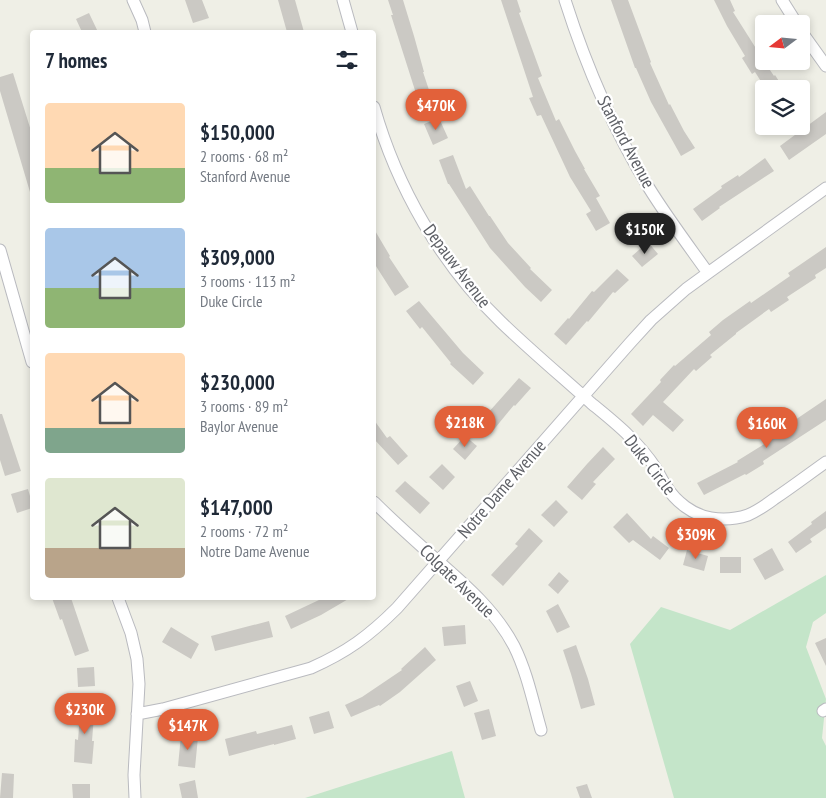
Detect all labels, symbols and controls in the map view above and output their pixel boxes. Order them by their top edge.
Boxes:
north arrow [755,15,810,70]
map controls [755,15,810,135]
icon: filters [333,46,361,74]
text: 7 homes [45,47,107,74]
button: layers [755,80,810,135]
pin: $470K [401,88,471,131]
street label: Stanford Avenue [592,92,660,192]
text: $470K [417,95,455,115]
text: $150,000 [200,119,275,146]
icon: home [85,123,145,183]
text: 2 rooms · 68 m² [200,146,288,166]
text: Stanford Avenue [200,166,290,186]
pin: $150K [610,212,680,255]
street label: Depauw Avenue [418,219,496,312]
text: $150K [626,219,664,239]
text: $309,000 [200,244,275,271]
icon: home [85,248,145,308]
text: 3 rooms · 113 m² [200,271,296,291]
text: Duke Circle [200,291,263,311]
text: $230,000 [200,369,275,396]
icon: home [85,373,145,433]
text: 3 rooms · 89 m² [200,396,288,416]
pin: $218K [430,406,500,448]
pin: $160K [732,406,802,449]
text: $218K [446,412,484,432]
text: $160K [748,413,786,433]
text: Baylor Avenue [200,416,278,436]
street label: Duke Circle [620,430,681,500]
street label: Notre Dame Avenue [453,435,551,543]
text: $147,000 [200,494,273,521]
icon: home [85,498,145,558]
pin: $309K [661,518,731,560]
text: 2 rooms · 72 m² [200,521,288,541]
text: $309K [677,524,715,544]
street label: Colgate Avenue [415,539,500,622]
text: Notre Dame Avenue [200,541,310,561]
pin: $230K [50,692,120,735]
text: $230K [66,699,104,719]
pin: $147K [153,708,223,751]
text: $147K [169,715,207,735]

